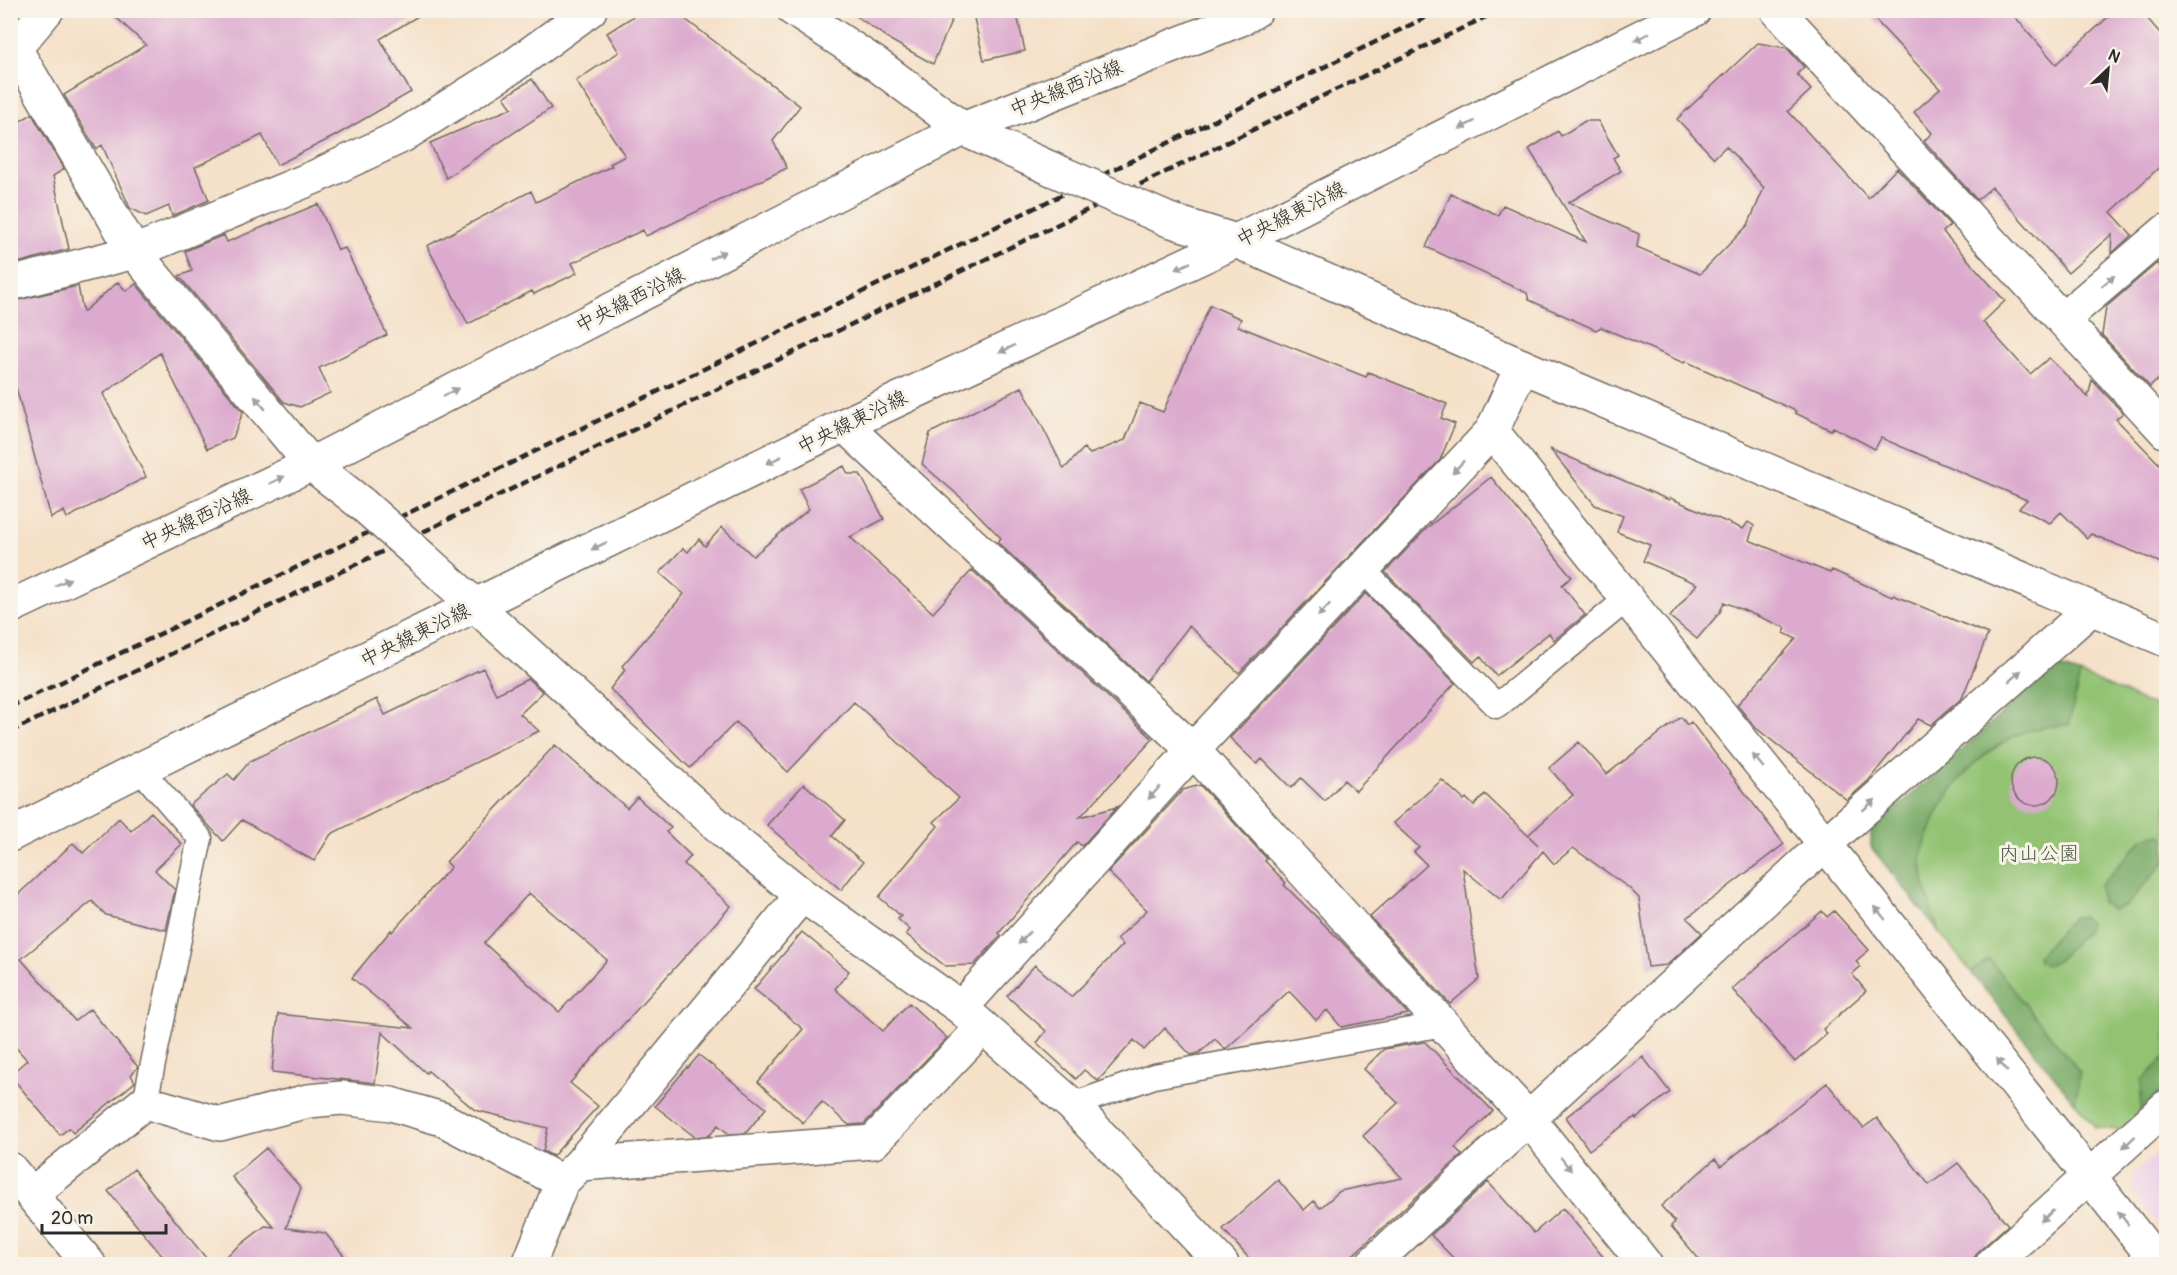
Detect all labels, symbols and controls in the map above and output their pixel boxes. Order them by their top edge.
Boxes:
one-way arrow [1633,32,1650,42]
north arrow [2078,39,2138,99]
text: N [2105,45,2124,68]
street label: 中央線西沿線 [1006,54,1126,122]
one-way arrow [1459,120,1476,129]
street label: 中央線東沿線 [1232,176,1350,252]
one-way arrow [710,250,727,260]
one-way arrow [1175,261,1192,270]
street label: 中央線西沿線 [571,262,689,338]
one-way arrow [2100,275,2115,288]
one-way arrow [998,344,1015,353]
street label: 中央線東沿線 [793,384,911,460]
one-way arrow [443,387,460,397]
one-way arrow [253,395,266,411]
one-way arrow [765,455,782,465]
one-way arrow [1451,460,1465,475]
one-way arrow [269,475,286,485]
street label: 中央線西沿線 [136,482,256,556]
one-way arrow [590,541,607,550]
one-way arrow [55,577,72,586]
street label: 中央線東沿線 [356,597,474,673]
one-way arrow [1318,602,1332,616]
one-way arrow [2007,670,2022,683]
one-way arrow [1752,754,1765,769]
one-way arrow [1148,785,1161,800]
one-way arrow [1861,799,1876,812]
park label: 内山公園 [1999,841,2079,866]
one-way arrow [1874,905,1887,921]
one-way arrow [1017,931,1031,946]
one-way arrow [1996,1058,2008,1073]
one-way arrow [2121,1135,2136,1149]
one-way arrow [1559,1157,1571,1172]
scale bar [42,1197,166,1235]
text: 20 m [51,1207,93,1230]
one-way arrow [2040,1209,2055,1222]
one-way arrow [2117,1211,2129,1226]

